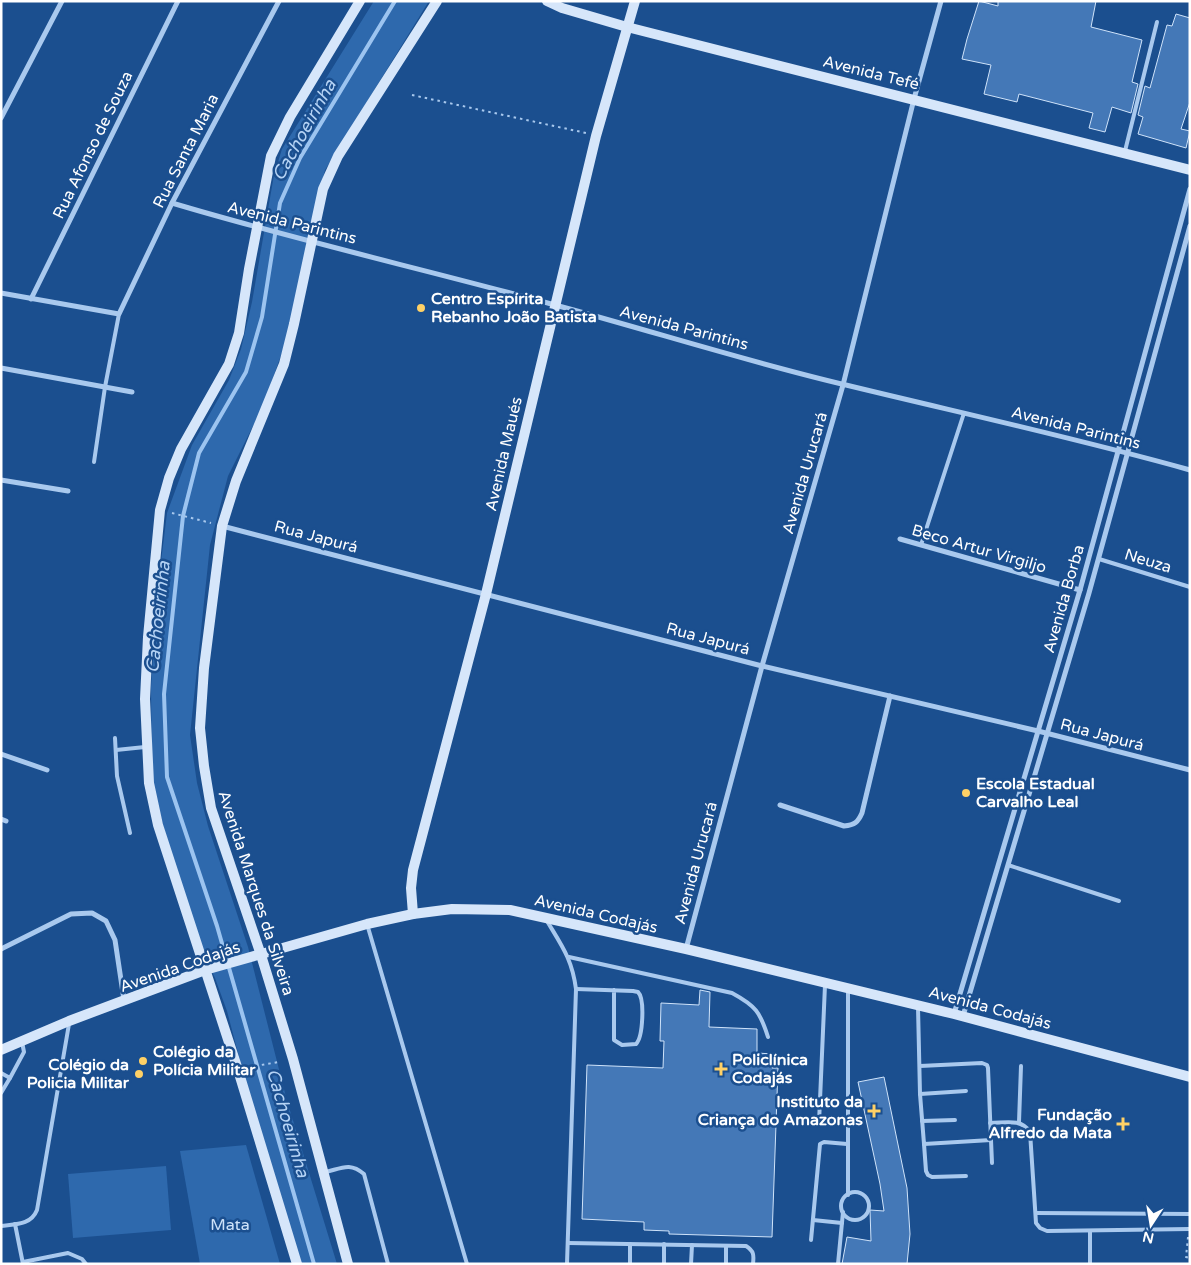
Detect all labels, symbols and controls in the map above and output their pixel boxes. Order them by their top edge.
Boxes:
street label: Avenida Tefé [821,51,921,95]
street label: Rua Afonso de Souza [48,68,138,222]
water label: Cachoeirinha [267,75,341,184]
street label: Rua Santa Maria [149,91,223,211]
street label: Avenida Parintins [225,197,359,249]
place label: Centro Espírita Rebanho João Batista [431,289,597,327]
street label: Avenida Parintins [618,301,750,355]
marker: Centro Espírita Rebanho João Batista [415,302,427,314]
street label: Avenida Maués [481,395,527,513]
street label: Avenida Parintins [1009,402,1143,454]
street label: Avenida Urucará [778,410,832,536]
street label: Rua Japurá [272,516,360,558]
street label: Beco Artur Virgiljo [909,520,1049,578]
street label: Avenida Borba [1039,543,1089,655]
street label: Neuza [1122,544,1174,578]
water label: Cachoeirinha [141,559,175,674]
street label: Rua Japurá [664,618,752,660]
street label: Rua Japurá [1058,714,1146,756]
place label: Escola Estadual Carvalho Leal [976,774,1095,812]
marker: Escola Estadual Carvalho Leal [960,787,972,799]
street label: Avenida Marques da Silveira [213,788,299,998]
street label: Avenida Urucará [670,799,722,927]
street label: Avenida Codajás [532,890,660,938]
street label: Avenida Codajás [117,937,243,997]
street label: Avenida Codajás [926,982,1054,1034]
place label: Colégio da Polícia Militar [153,1042,256,1080]
place label: Policlínica Codajás [732,1050,808,1088]
place label: Colégio da Policia Militar [27,1055,130,1093]
marker: Colégio da Polícia Militar [137,1055,149,1067]
marker: Policlínica Codajás [714,1062,728,1076]
water label: Cachoeirinha [262,1066,314,1181]
marker: Colégio da Policia Militar [133,1068,145,1080]
place label: Instituto da Criança do Amazonas [698,1092,863,1130]
marker: Instituto da Criança do Amazonas [867,1104,881,1118]
place label: Fundação Alfredo da Mata [989,1105,1112,1143]
marker: Fundação Alfredo da Mata [1116,1117,1130,1131]
north arrow [1126,1200,1176,1250]
park label: Mata [210,1215,250,1235]
text: N [1141,1228,1156,1247]

